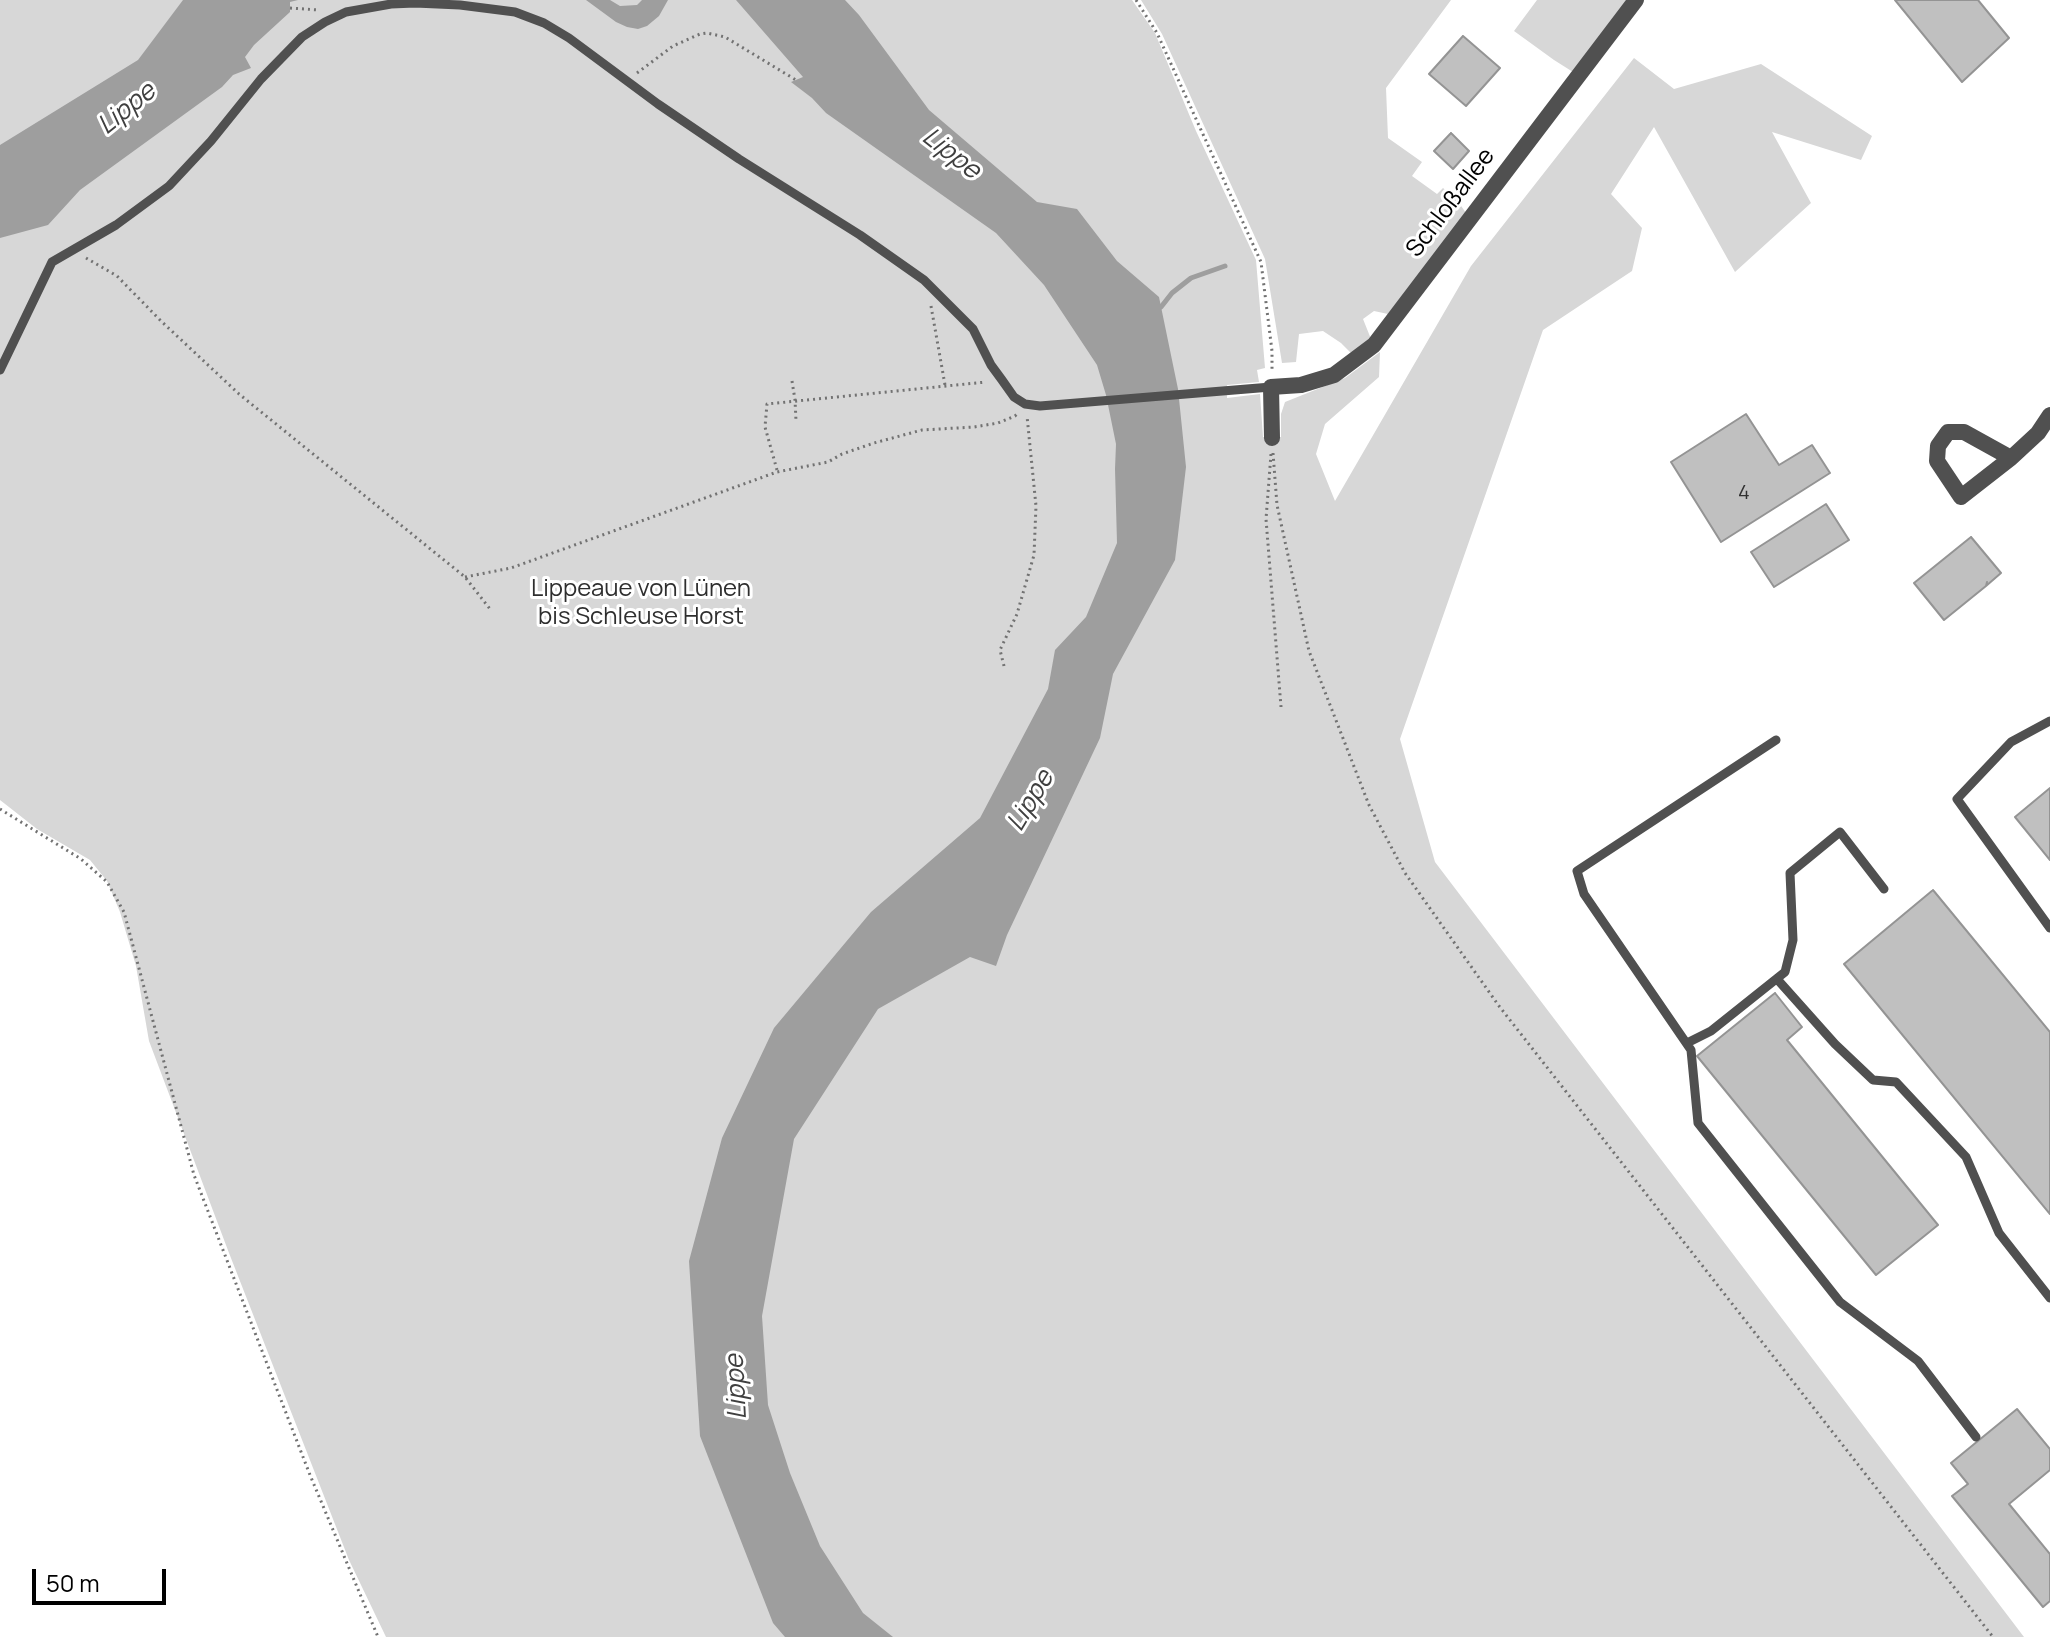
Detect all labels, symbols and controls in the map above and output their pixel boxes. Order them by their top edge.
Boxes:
water label: Lippe [92,76,162,142]
water label: Lippe [916,122,986,186]
street label: Schloßallee [1401,143,1501,263]
house number: 4 [1738,481,1750,505]
park label: Lippeaue von Lünen bis Schleuse Horst [531,575,751,631]
water label: Lippe [1001,765,1061,837]
water label: Lippe [720,1354,754,1420]
scale bar [36,1553,170,1603]
text: 50 m [46,1566,100,1599]

